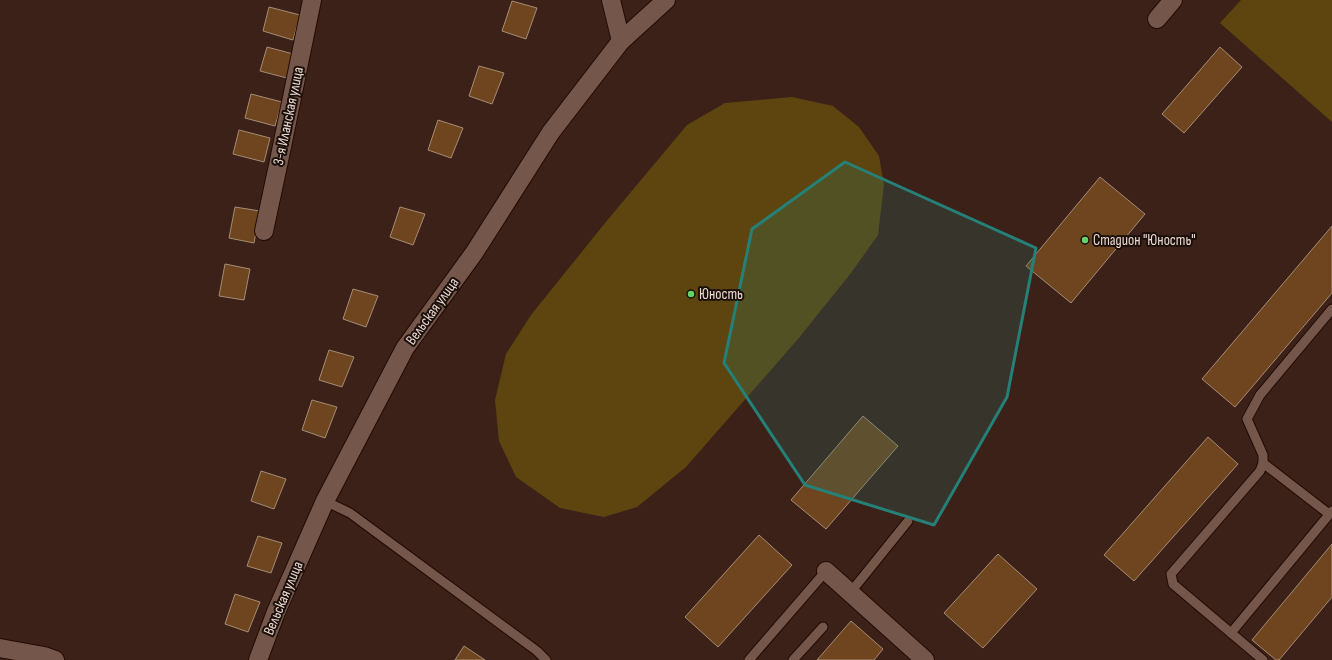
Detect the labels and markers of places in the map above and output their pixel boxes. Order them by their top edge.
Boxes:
place label: Стадион "Юность" [1093,231,1196,250]
marker: Стадион "Юность" [1080,235,1090,245]
place label: Юность [699,285,743,304]
marker: Юность [686,289,696,299]

